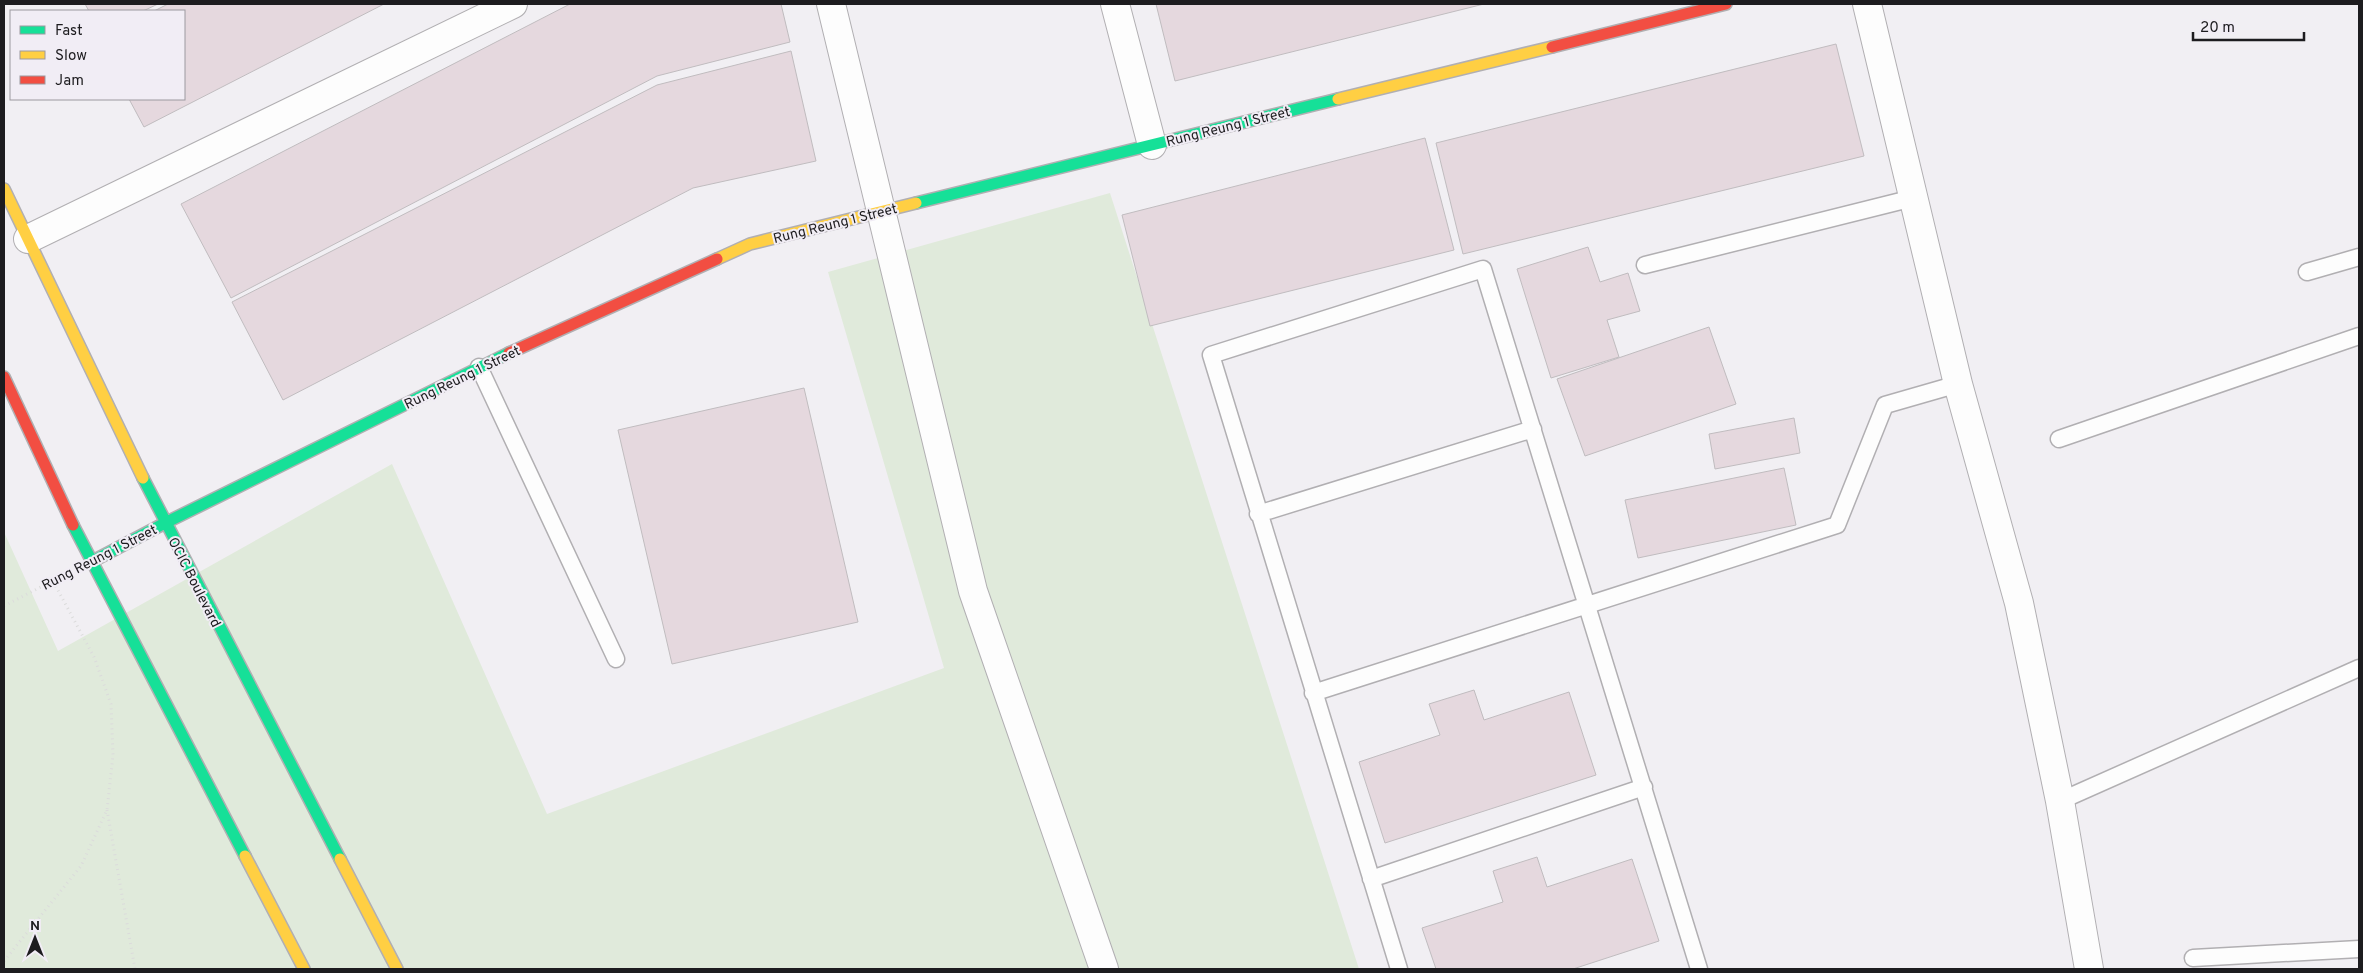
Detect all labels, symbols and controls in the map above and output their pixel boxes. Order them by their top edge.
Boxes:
legend [10,10,185,100]
scale bar [2193,10,2304,42]
text: 20 m [2200,19,2235,38]
text: Fast [55,22,83,41]
text: Slow [55,47,87,66]
text: Jam [55,72,84,91]
street label: Rung Reung 1 Street [1165,104,1292,151]
street label: Rung Reung 1 Street [772,201,899,248]
street label: Rung Reung 1 Street [402,343,524,414]
street label: Rung Reung 1 Street [39,522,160,595]
street label: OCIC Boulevard [164,535,224,631]
north arrow [10,913,60,963]
text: N [30,918,40,935]

